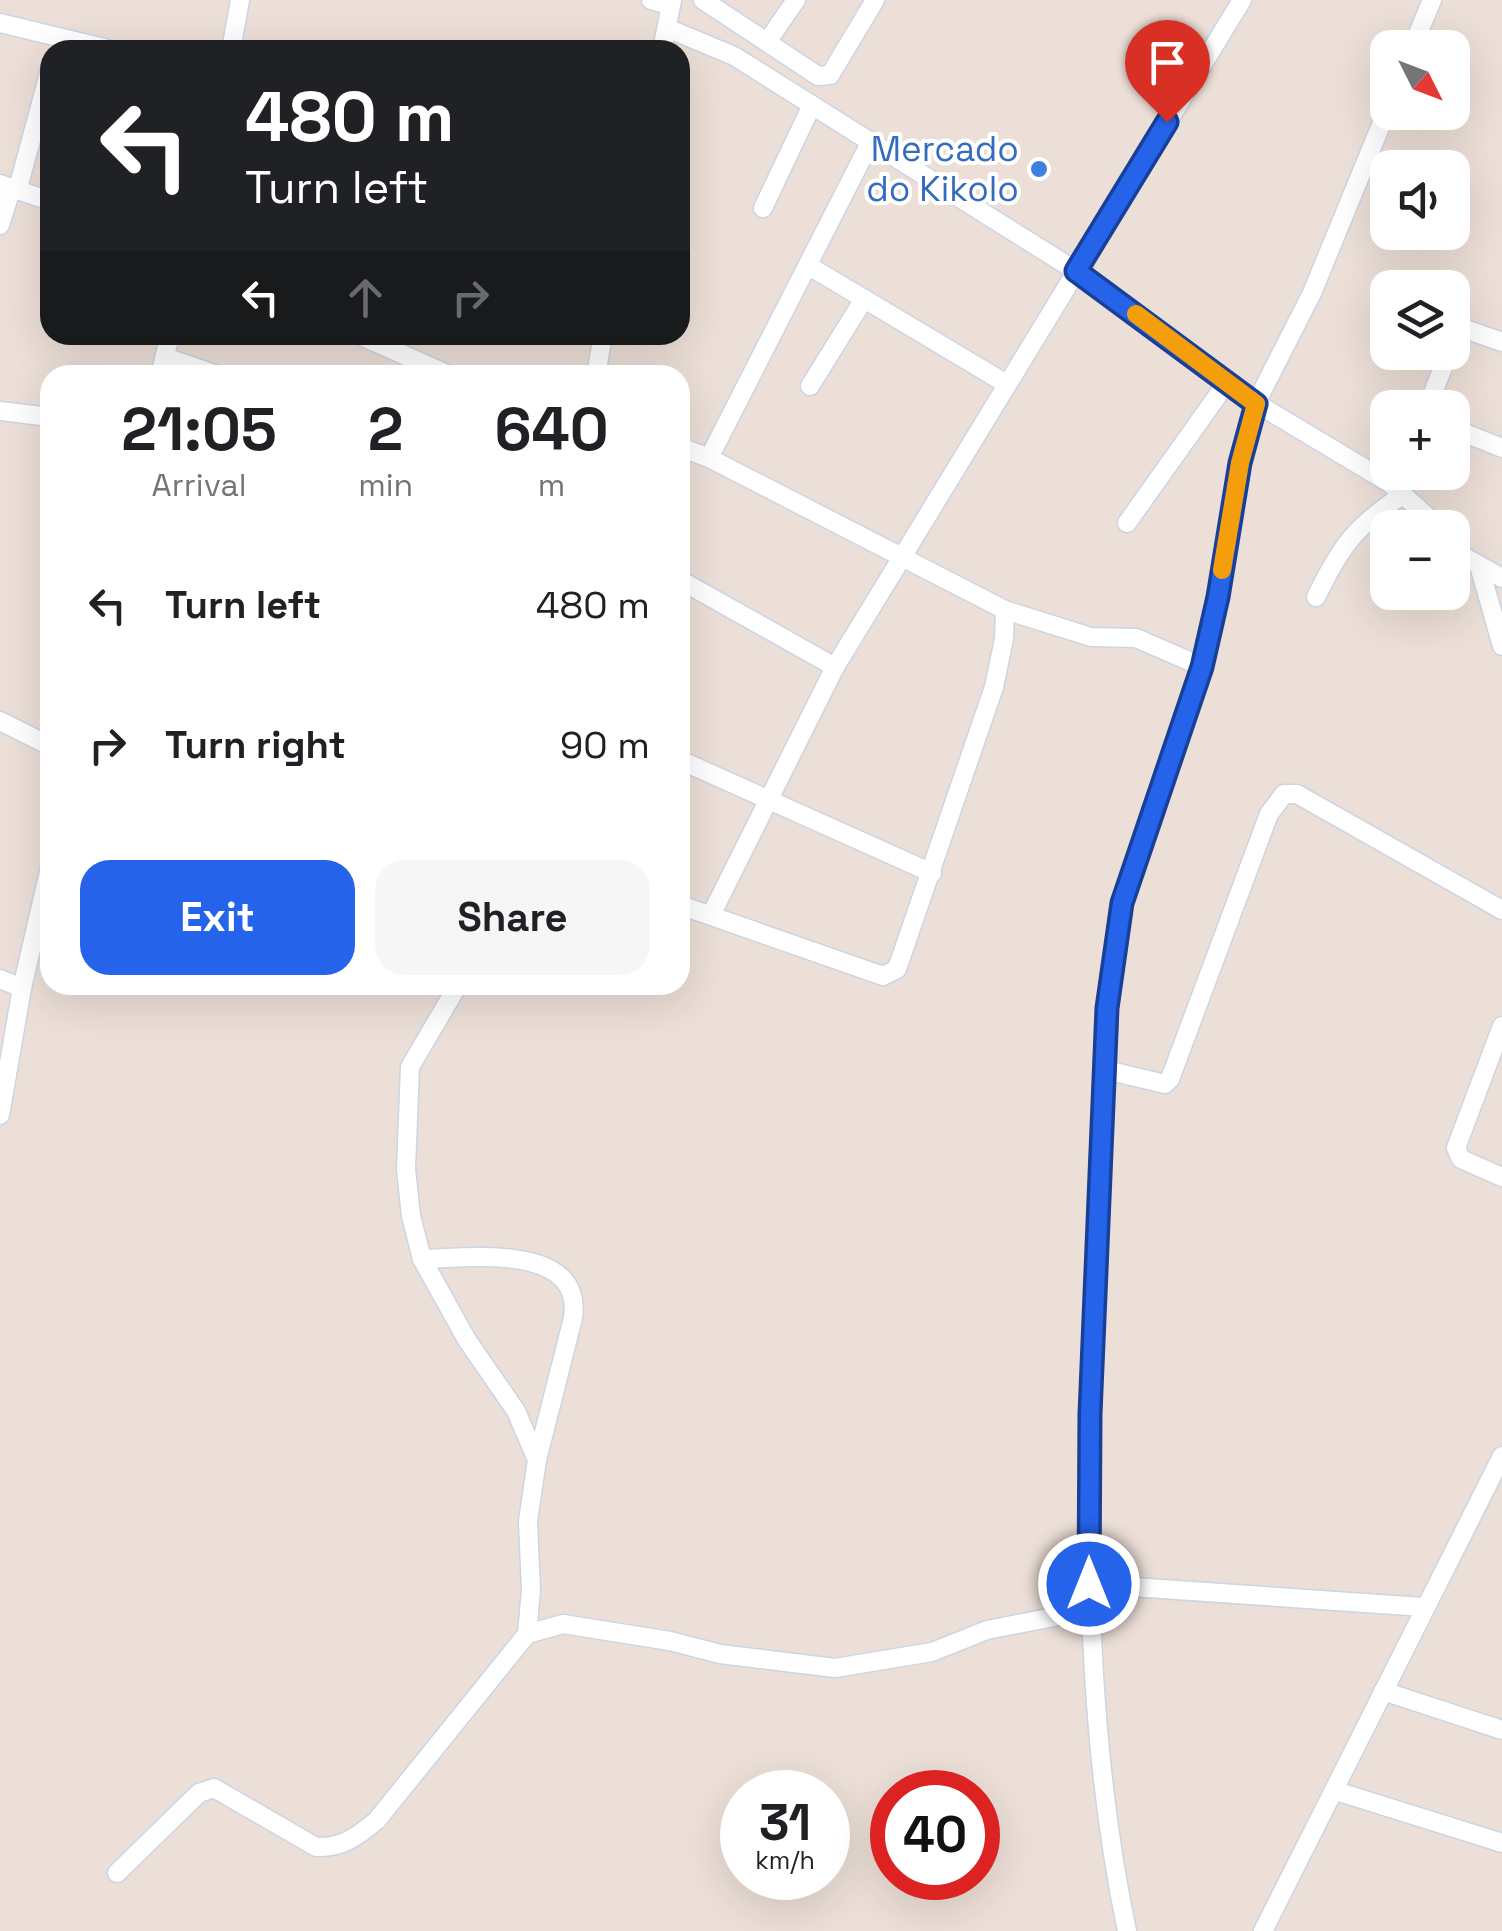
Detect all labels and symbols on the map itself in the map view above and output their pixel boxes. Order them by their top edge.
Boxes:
pin [1125,20,1210,123]
north arrow [1370,30,1470,130]
place label: Mercado do Kikolo [866,127,1019,211]
marker: Mercado do Kikolo [1028,158,1050,180]
position arrow [1037,1532,1141,1636]
speed limit sign: 40 [870,1770,1000,1900]

